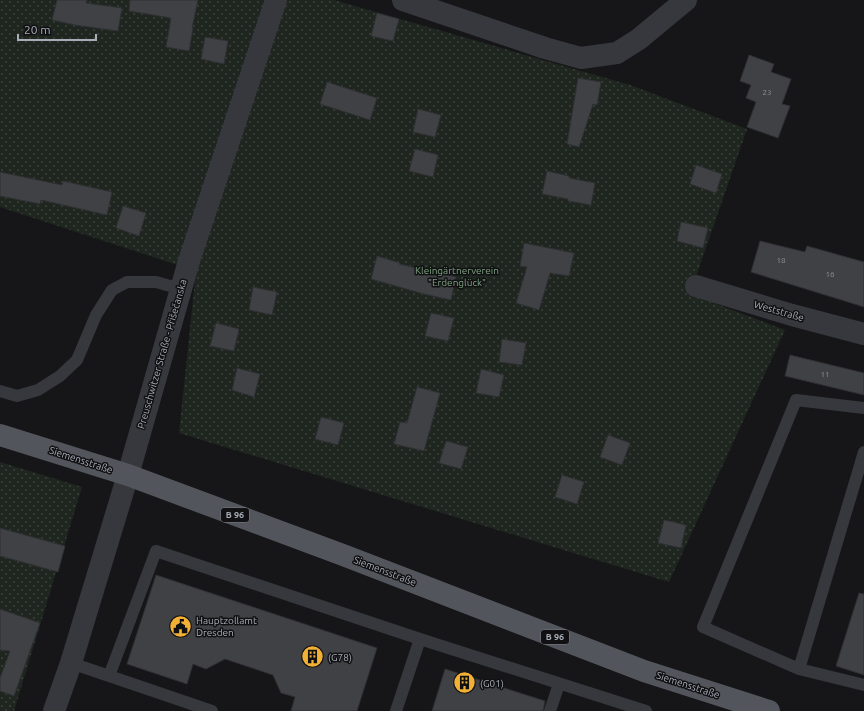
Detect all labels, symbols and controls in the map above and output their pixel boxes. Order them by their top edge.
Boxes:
scale bar [18,16,96,42]
text: 20 m [24,23,51,36]
house number: 23 [762,88,772,97]
house number: 18 [776,256,786,265]
park label: Kleingärtnerverein "Erdenglück" [415,265,499,288]
house number: 16 [825,270,835,279]
street label: Preuschwitzer Straße - Přišečanska [135,278,189,430]
street label: Weststraße [753,299,805,323]
house number: 11 [820,370,830,379]
street label: Siemensstraße [48,445,114,475]
road number: B 96 [221,508,249,522]
street label: Siemensstraße [352,554,418,588]
public building icon: Hauptzollamt Dresden [167,613,193,639]
place label: Hauptzollamt Dresden [196,615,257,638]
road number: B 96 [541,630,569,644]
building icon: (G78) [300,644,326,670]
place label: (G78) [328,652,352,663]
building icon: (G01) [452,670,478,696]
street label: Siemensstraße [655,670,721,700]
place label: (G01) [480,678,504,689]

